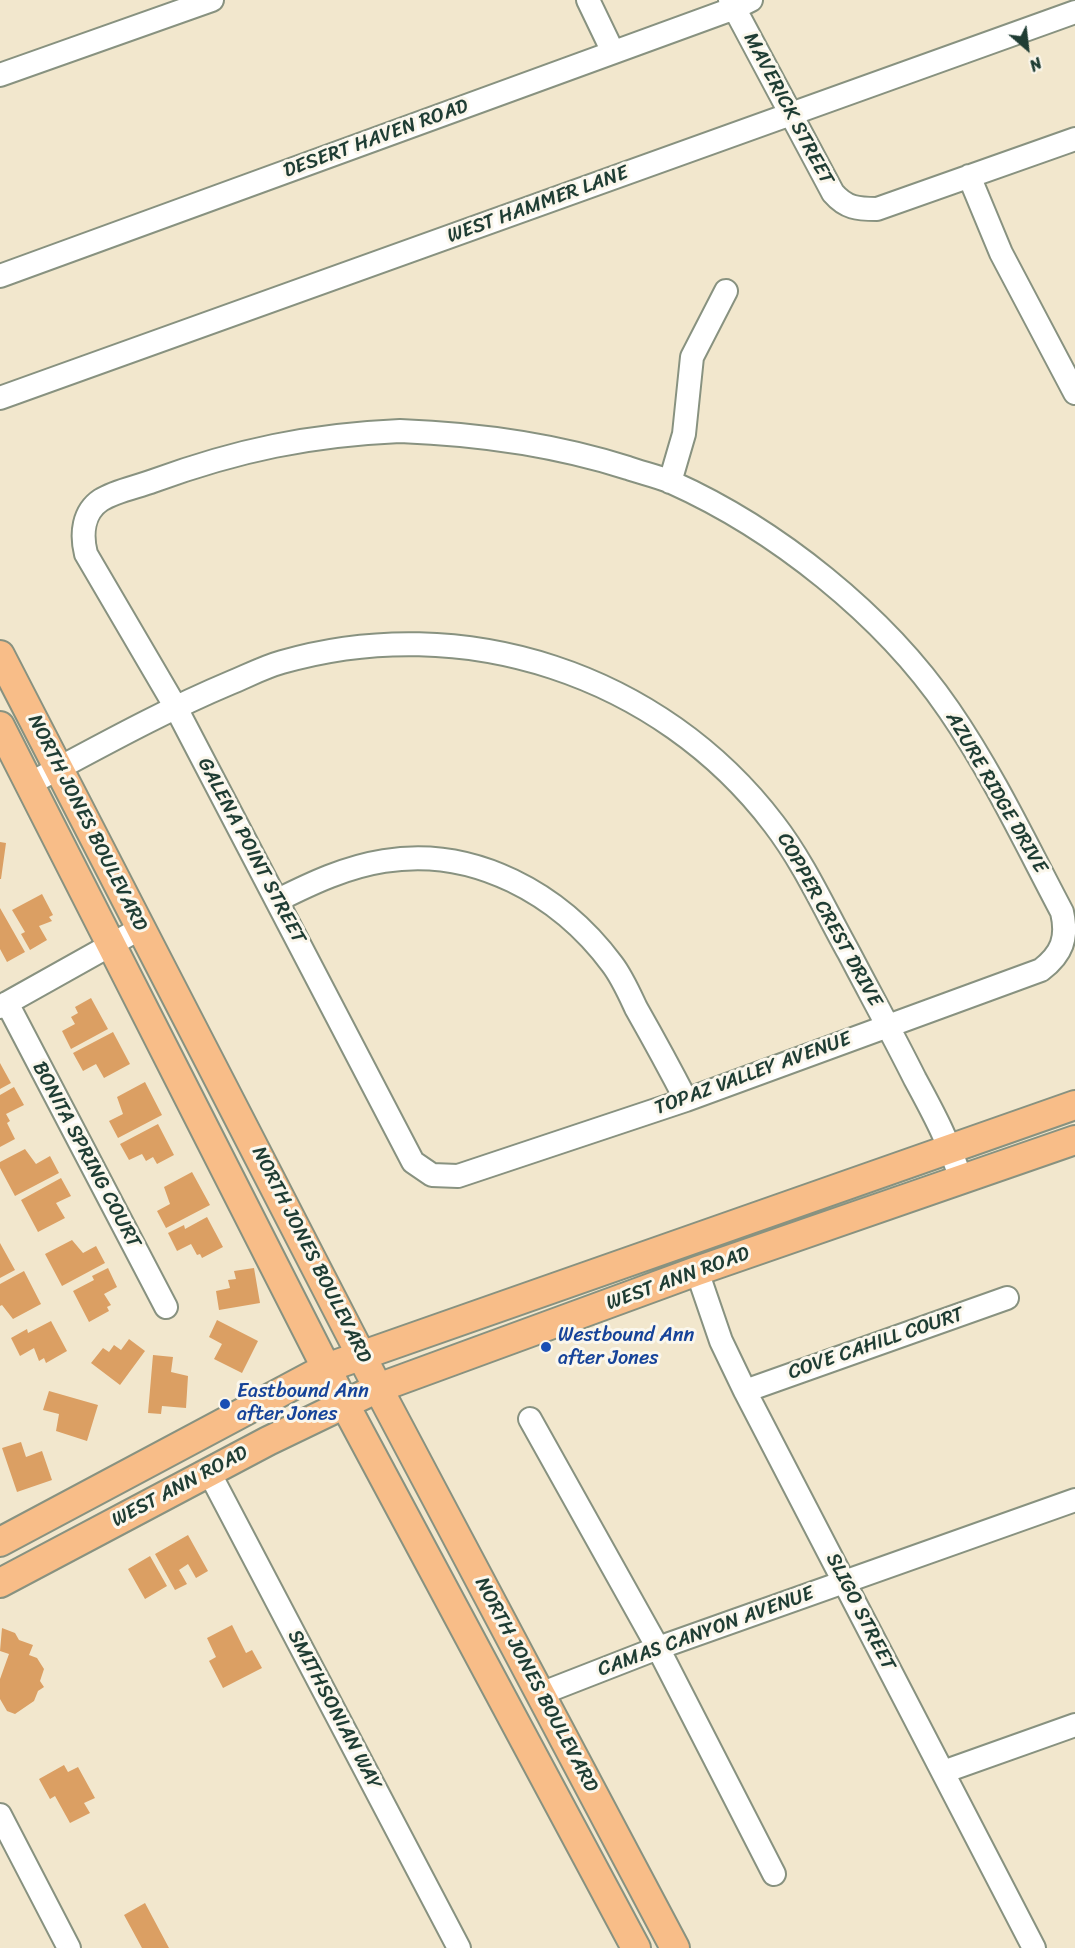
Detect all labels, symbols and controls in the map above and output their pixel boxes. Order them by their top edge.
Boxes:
north arrow [997,18,1057,78]
street label: MAVERICK STREET [738,29,838,189]
text: N [1024,49,1047,80]
street label: DESERT HAVEN ROAD [280,94,472,184]
street label: WEST HAMMER LANE [444,161,632,249]
street label: AZURE RIDGE DRIVE [940,708,1052,878]
street label: NORTH JONES BOULEVARD [22,711,152,935]
street label: GALENA POINT STREET [192,754,310,948]
street label: COPPER CREST DRIVE [771,829,887,1011]
street label: TOPAZ VALLEY AVENUE [651,1027,855,1121]
street label: BONITA SPRING COURT [27,1058,145,1252]
street label: NORTH JONES BOULEVARD [246,1143,376,1367]
street label: WEST ANN ROAD [603,1242,753,1316]
street label: COVE CAHILL COURT [785,1303,967,1385]
place label: Westbound Ann after Jones [558,1324,694,1371]
marker: Westbound Ann after Jones [539,1340,553,1354]
place label: Eastbound Ann after Jones [237,1380,369,1427]
marker: Eastbound Ann after Jones [218,1397,232,1411]
street label: WEST ANN ROAD [108,1441,252,1533]
street label: SLIGO STREET [820,1549,900,1675]
street label: NORTH JONES BOULEVARD [469,1574,603,1796]
street label: CAMAS CANYON AVENUE [595,1582,817,1682]
street label: SMITHSONIAN WAY [282,1626,386,1794]

